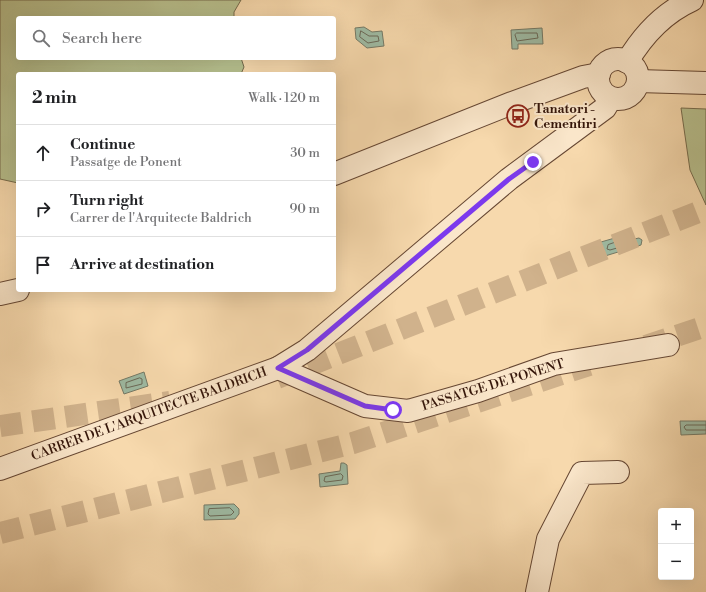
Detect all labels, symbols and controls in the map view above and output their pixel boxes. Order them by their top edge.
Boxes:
search box [16,16,336,60]
icon: search [30,27,52,49]
text: Search here [62,29,142,48]
text: 2 min [32,87,77,109]
text: Walk · 120 m [248,90,320,106]
place label: Tanatori - Cementiri [534,101,597,132]
bus stop icon: Tanatori - Cementiri [505,103,531,129]
text: Continue [70,135,135,154]
icon: ahead [32,142,54,164]
text: 30 m [290,145,320,161]
route end [524,153,542,171]
text: Passatge de Ponent [70,154,182,170]
text: Turn right [70,191,144,210]
icon: right [32,198,54,220]
text: 90 m [289,201,320,217]
text: Carrer de l'Arquitecte Baldrich [70,210,252,226]
icon: arrive [32,254,54,276]
text: Arrive at destination [70,255,214,274]
street label: PASSATGE DE PONENT [420,356,566,414]
street label: CARRER DE L'ARQUITECTE BALDRICH [29,364,270,464]
route start [384,401,402,419]
map controls [658,508,694,580]
button: + [658,508,694,544]
button: − [658,544,694,580]

